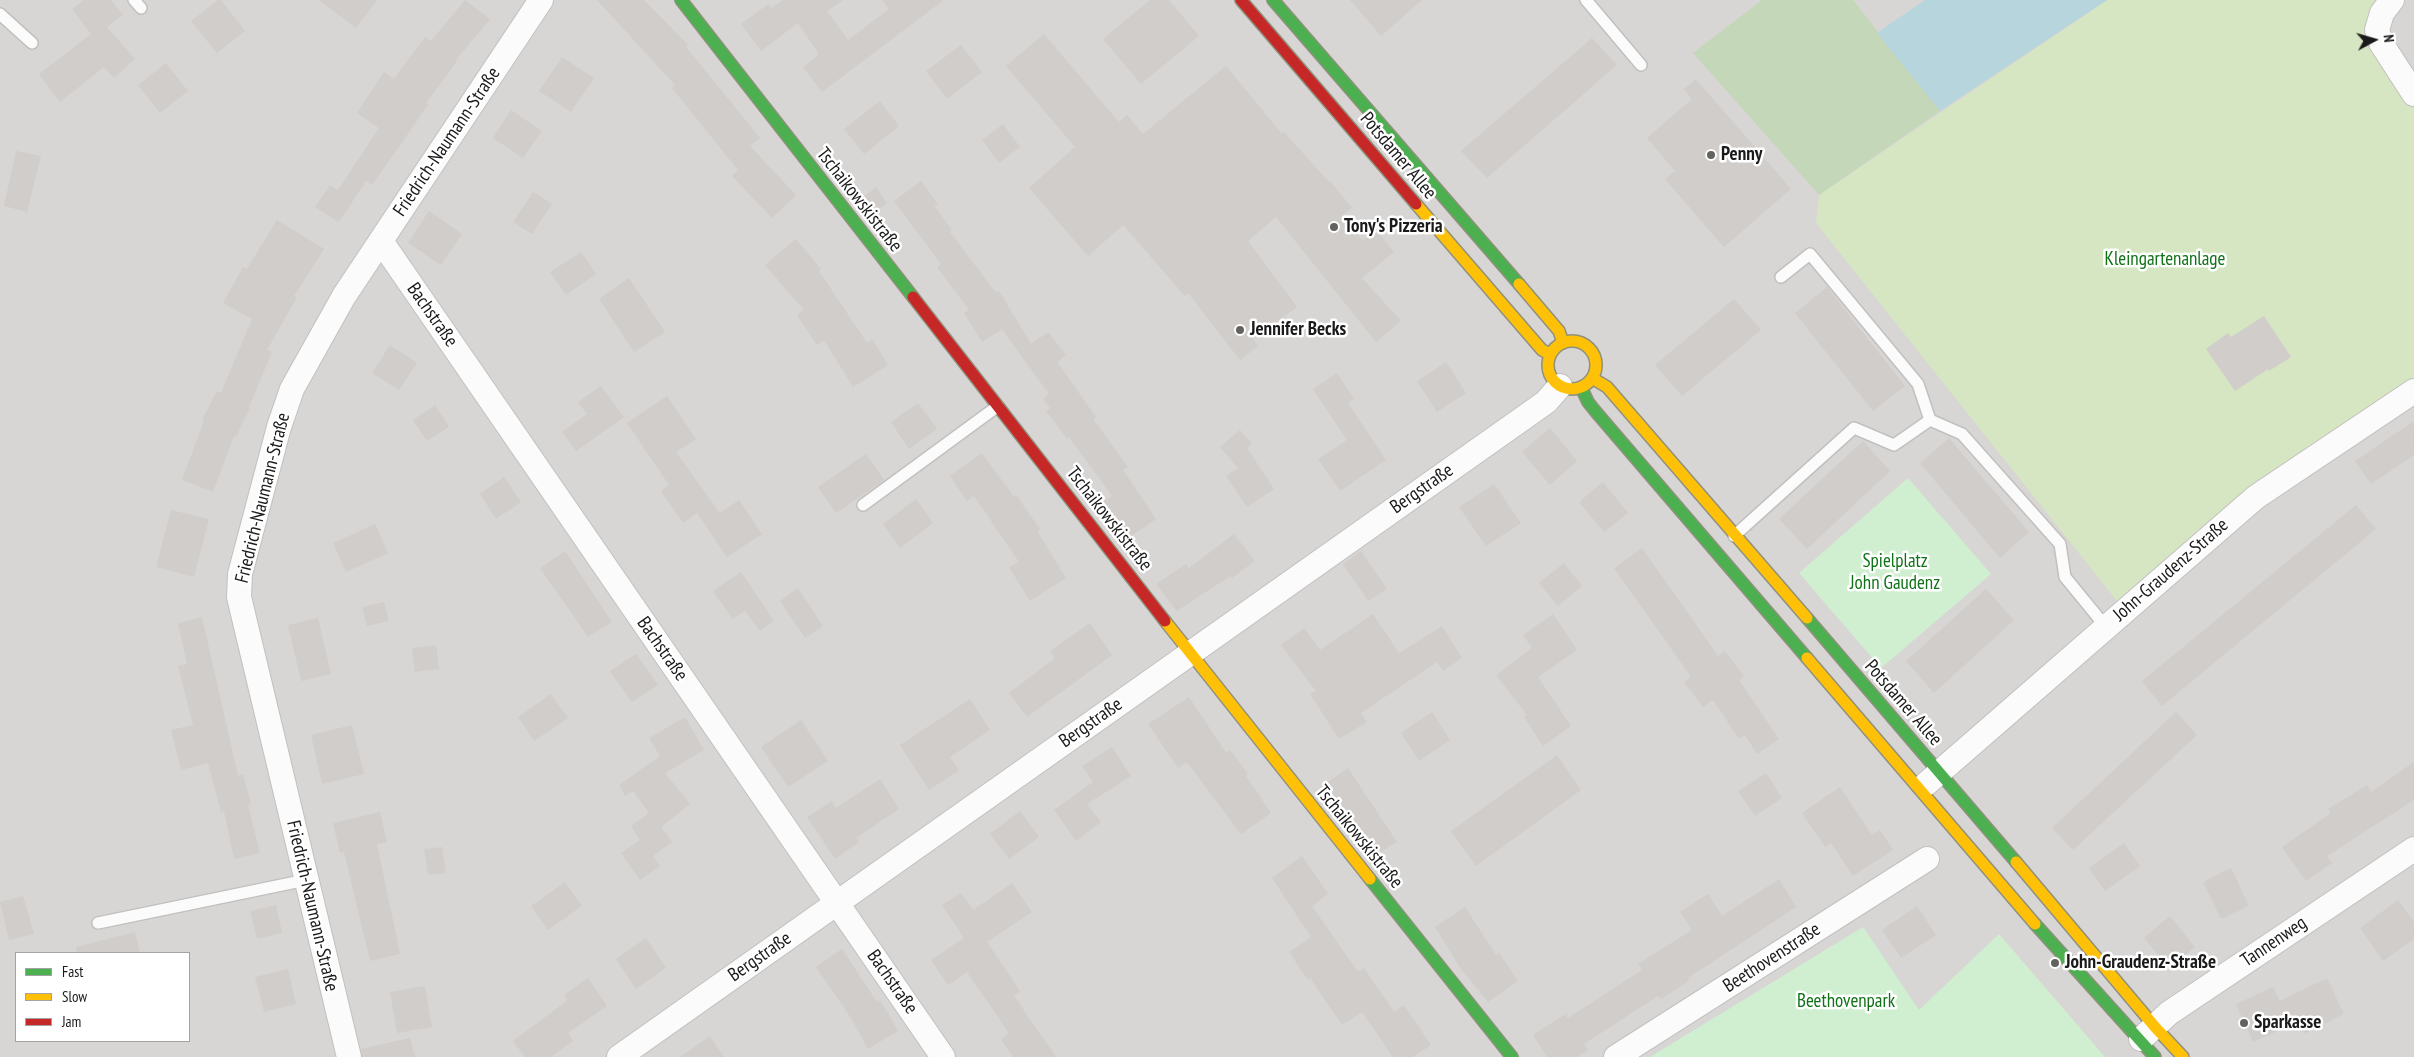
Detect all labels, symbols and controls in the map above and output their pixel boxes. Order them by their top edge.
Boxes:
north arrow [2349,15,2399,65]
text: N [2380,34,2398,43]
street label: Friedrich-Naumann-Straße [389,63,505,221]
street label: Potsdamer Allee [1355,108,1441,204]
street label: Tschaikowskistraße [811,143,907,257]
place label: Penny [1721,144,1762,166]
marker: Penny [1705,149,1717,161]
place label: Tony's Pizzeria [1344,216,1443,238]
marker: Tony's Pizzeria [1328,221,1340,233]
park label: Kleingartenanlage [2105,249,2225,271]
street label: Bachstraße [402,278,462,352]
place label: Jennifer Becks [1250,319,1346,341]
marker: Jennifer Becks [1234,324,1246,336]
street label: Friedrich-Naumann-Straße [231,410,295,586]
street label: Bergstraße [1386,459,1458,519]
street label: Tschaikowskistraße [1061,462,1157,576]
street label: John-Graudenz-Straße [2109,514,2233,626]
park label: Spielplatz John Gaudenz [1850,551,1940,595]
street label: Bachstraße [632,612,692,686]
street label: Potsdamer Allee [1859,655,1947,751]
street label: Bergstraße [1055,693,1127,753]
street label: Tschaikowskistraße [1310,781,1408,893]
street label: Friedrich-Naumann-Straße [281,818,343,994]
street label: Tannenweg [2237,912,2311,972]
street label: Beethovenstraße [1719,918,1825,998]
street label: Bergstraße [724,927,796,987]
street label: Bachstraße [862,945,922,1019]
legend [15,952,190,1042]
place label: John-Graudenz-Straße [2065,952,2216,974]
marker: John-Graudenz-Straße [2049,957,2061,969]
text: Fast [62,962,83,981]
text: Slow [62,987,87,1006]
park label: Beethovenpark [1797,991,1895,1013]
text: Jam [62,1012,81,1031]
place label: Sparkasse [2254,1012,2321,1034]
marker: Sparkasse [2238,1017,2250,1029]

